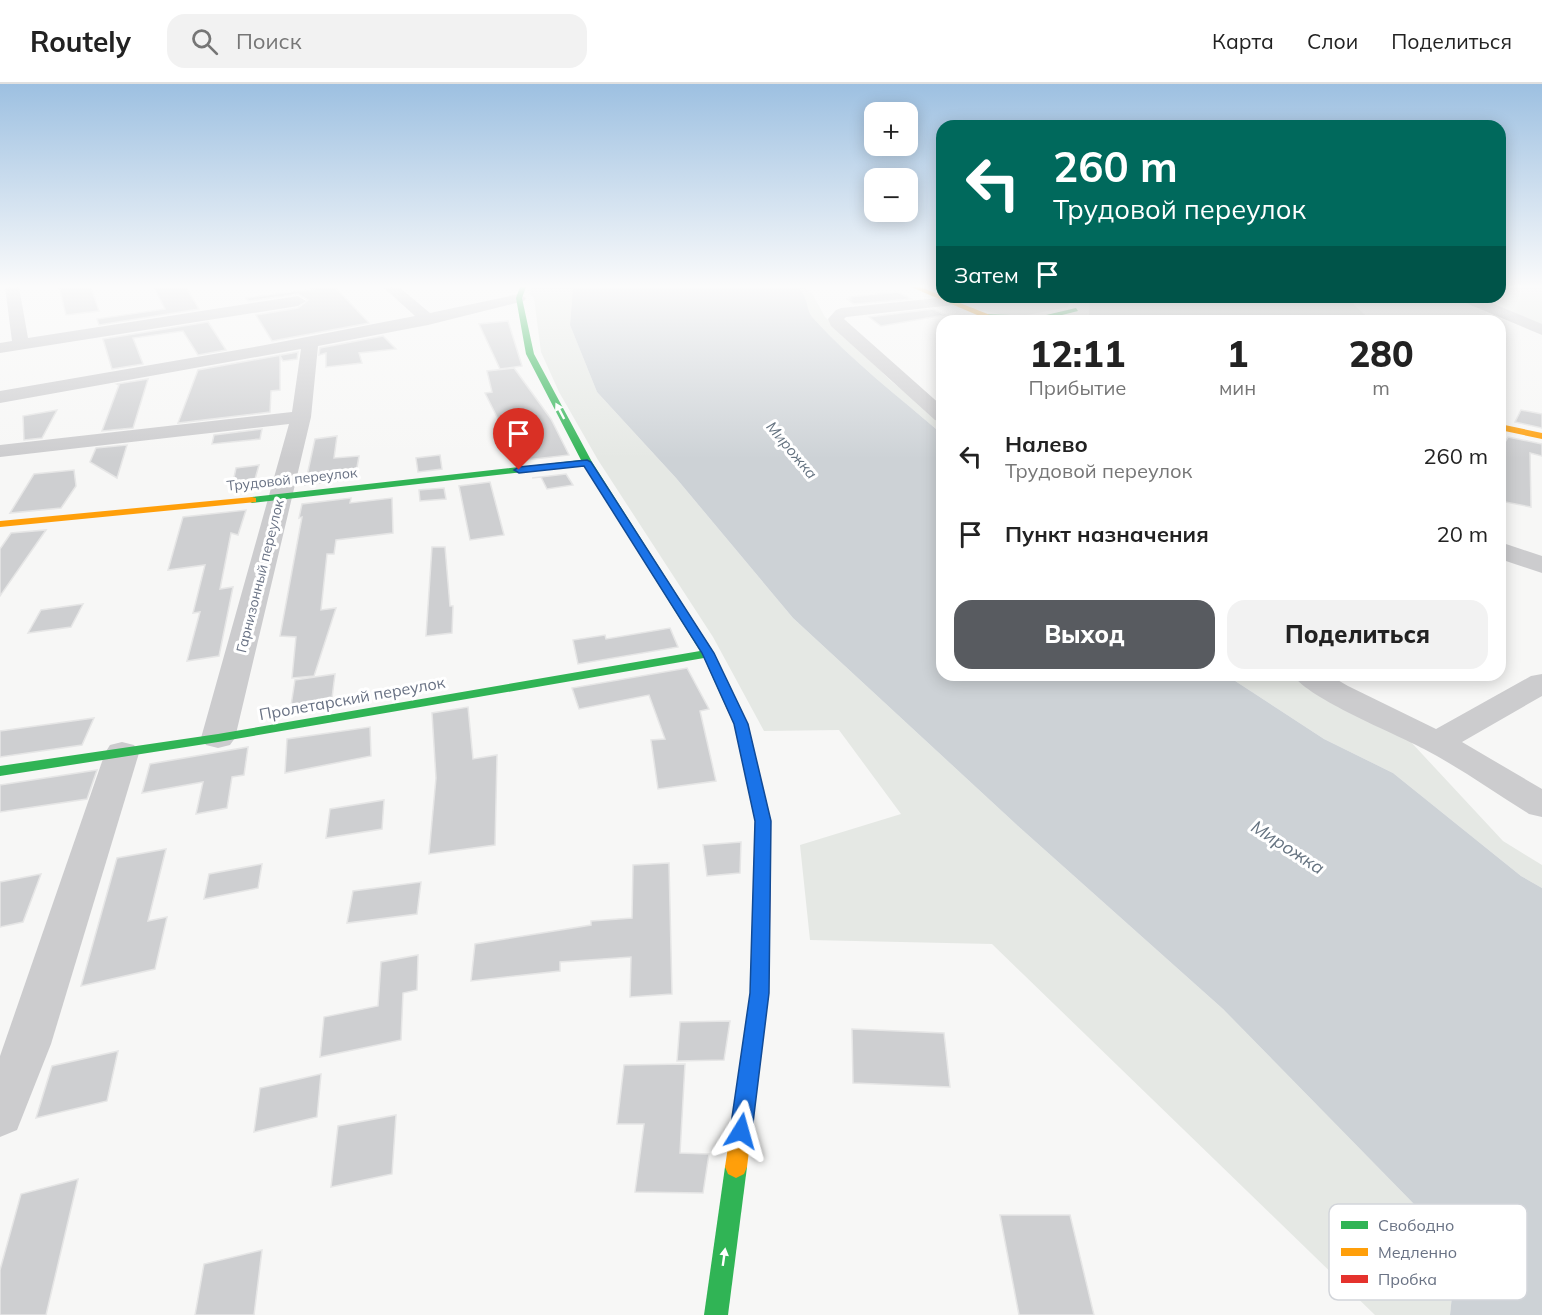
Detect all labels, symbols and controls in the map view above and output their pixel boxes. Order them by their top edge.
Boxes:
search box [167,14,587,68]
text: Routely [30,24,131,59]
icon: search [188,25,221,58]
text: Поиск [236,27,302,55]
text: Карта [1212,28,1274,54]
text: Слои [1307,28,1358,54]
text: Поделиться [1391,28,1512,54]
map controls [864,102,918,222]
button: + [864,102,918,156]
text: 260 m [1053,140,1178,193]
icon: left [954,144,1032,222]
button: − [864,168,918,222]
text: Трудовой переулок [1053,192,1306,226]
icon: arrive [1031,258,1064,291]
text: Затем [954,261,1019,289]
text: 12:11 [1030,331,1125,376]
text: 1 [1227,331,1248,376]
text: 280 [1349,331,1414,376]
text: Прибытие [1028,375,1126,400]
text: мин [1219,375,1256,400]
text: m [1372,375,1390,400]
one-way arrow [555,402,564,419]
pin [493,408,544,470]
icon: arrive [502,417,535,450]
water label: Мирожка [763,417,821,483]
text: Налево [1005,430,1088,458]
icon: left [954,440,987,473]
text: 260 m [1423,442,1488,470]
text: Трудовой переулок [1005,458,1192,483]
street label: Трудовой переулок [226,463,359,495]
street label: Гарнизонный переулок [232,497,288,655]
icon: arrive [954,518,987,551]
text: Пункт назначения [1005,520,1209,548]
text: 20 m [1437,520,1488,548]
button: Выход [954,600,1215,669]
button: Поделиться [1227,600,1488,669]
street label: Пролетарский переулок [257,672,447,724]
water label: Мирожка [1247,815,1329,879]
position arrow [709,1099,773,1163]
legend [1329,1204,1527,1300]
text: Свободно [1378,1215,1454,1235]
text: Медленно [1378,1242,1457,1262]
one-way arrow [719,1247,729,1266]
text: Пробка [1378,1269,1437,1289]

